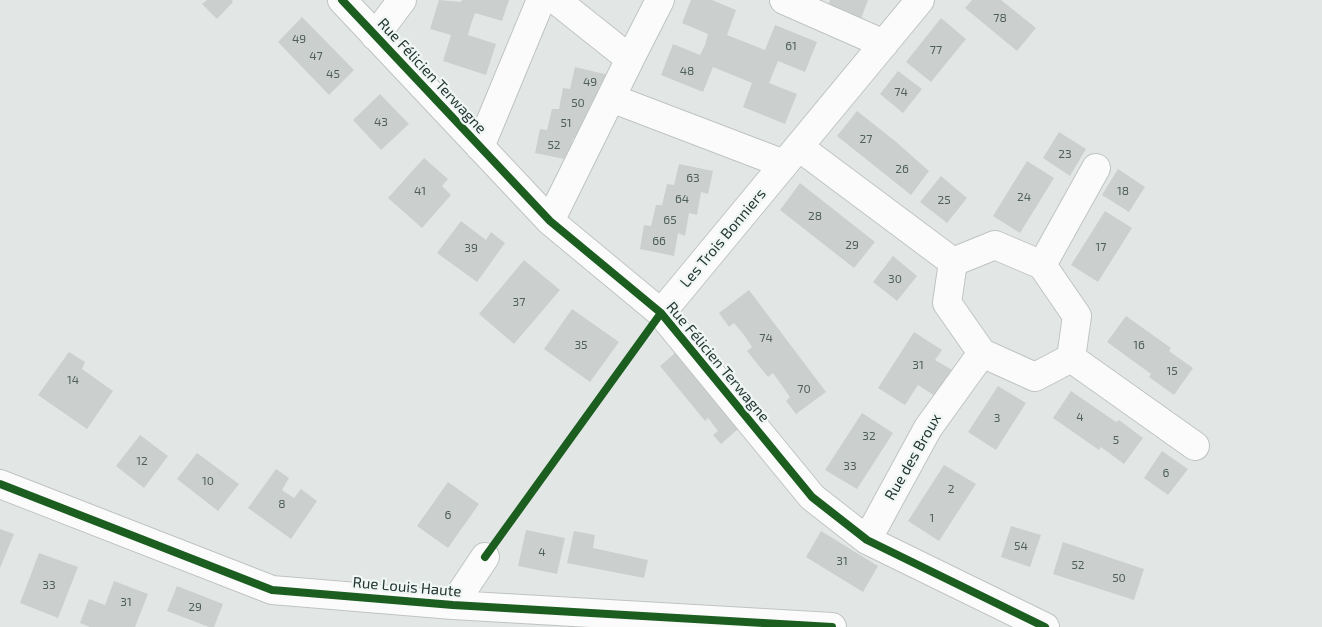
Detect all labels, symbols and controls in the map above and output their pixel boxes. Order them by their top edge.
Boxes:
house number: 78 [993,11,1007,25]
street label: Rue Félicien Terwagne [374,15,490,137]
house number: 49 [292,32,306,46]
house number: 61 [785,39,797,53]
house number: 77 [930,43,942,57]
house number: 47 [309,49,323,63]
house number: 48 [680,64,694,78]
house number: 45 [326,67,340,81]
house number: 49 [583,75,597,89]
house number: 74 [894,85,908,99]
house number: 50 [571,96,585,110]
house number: 43 [374,115,388,129]
house number: 51 [560,116,572,130]
house number: 27 [860,132,872,146]
house number: 52 [547,138,561,152]
house number: 23 [1058,147,1072,161]
house number: 26 [895,162,909,176]
house number: 63 [686,171,700,185]
house number: 41 [414,184,426,198]
house number: 18 [1117,184,1129,198]
street label: Les Trois Bonniers [676,185,770,291]
house number: 24 [1017,190,1031,204]
house number: 64 [675,192,689,206]
house number: 25 [937,193,951,207]
house number: 28 [808,209,822,223]
house number: 65 [663,213,677,227]
house number: 66 [652,234,666,248]
house number: 29 [845,238,859,252]
house number: 17 [1096,240,1106,254]
house number: 39 [464,241,478,255]
house number: 30 [888,272,902,286]
house number: 37 [513,295,525,309]
street label: Rue Félicien Terwagne [662,298,774,426]
house number: 74 [759,331,773,345]
house number: 35 [574,338,588,352]
house number: 16 [1133,338,1145,352]
house number: 31 [912,358,924,372]
house number: 15 [1166,364,1178,378]
house number: 14 [67,373,79,387]
house number: 70 [797,382,811,396]
house number: 4 [1076,410,1084,424]
street label: Rue des Broux [881,411,945,503]
house number: 3 [994,411,1000,425]
house number: 32 [862,429,876,443]
house number: 5 [1113,433,1119,447]
house number: 12 [136,454,148,468]
house number: 33 [843,459,857,473]
house number: 6 [1163,466,1169,480]
house number: 10 [202,474,214,488]
house number: 2 [948,482,954,496]
house number: 8 [278,497,286,511]
house number: 6 [445,508,451,522]
house number: 1 [930,511,934,525]
house number: 54 [1014,539,1028,553]
house number: 4 [538,545,546,559]
house number: 31 [836,554,848,568]
house number: 52 [1071,558,1085,572]
house number: 50 [1112,571,1126,585]
street label: Rue Louis Haute [352,573,462,601]
house number: 33 [42,578,56,592]
house number: 31 [120,595,132,609]
house number: 29 [188,600,202,614]

